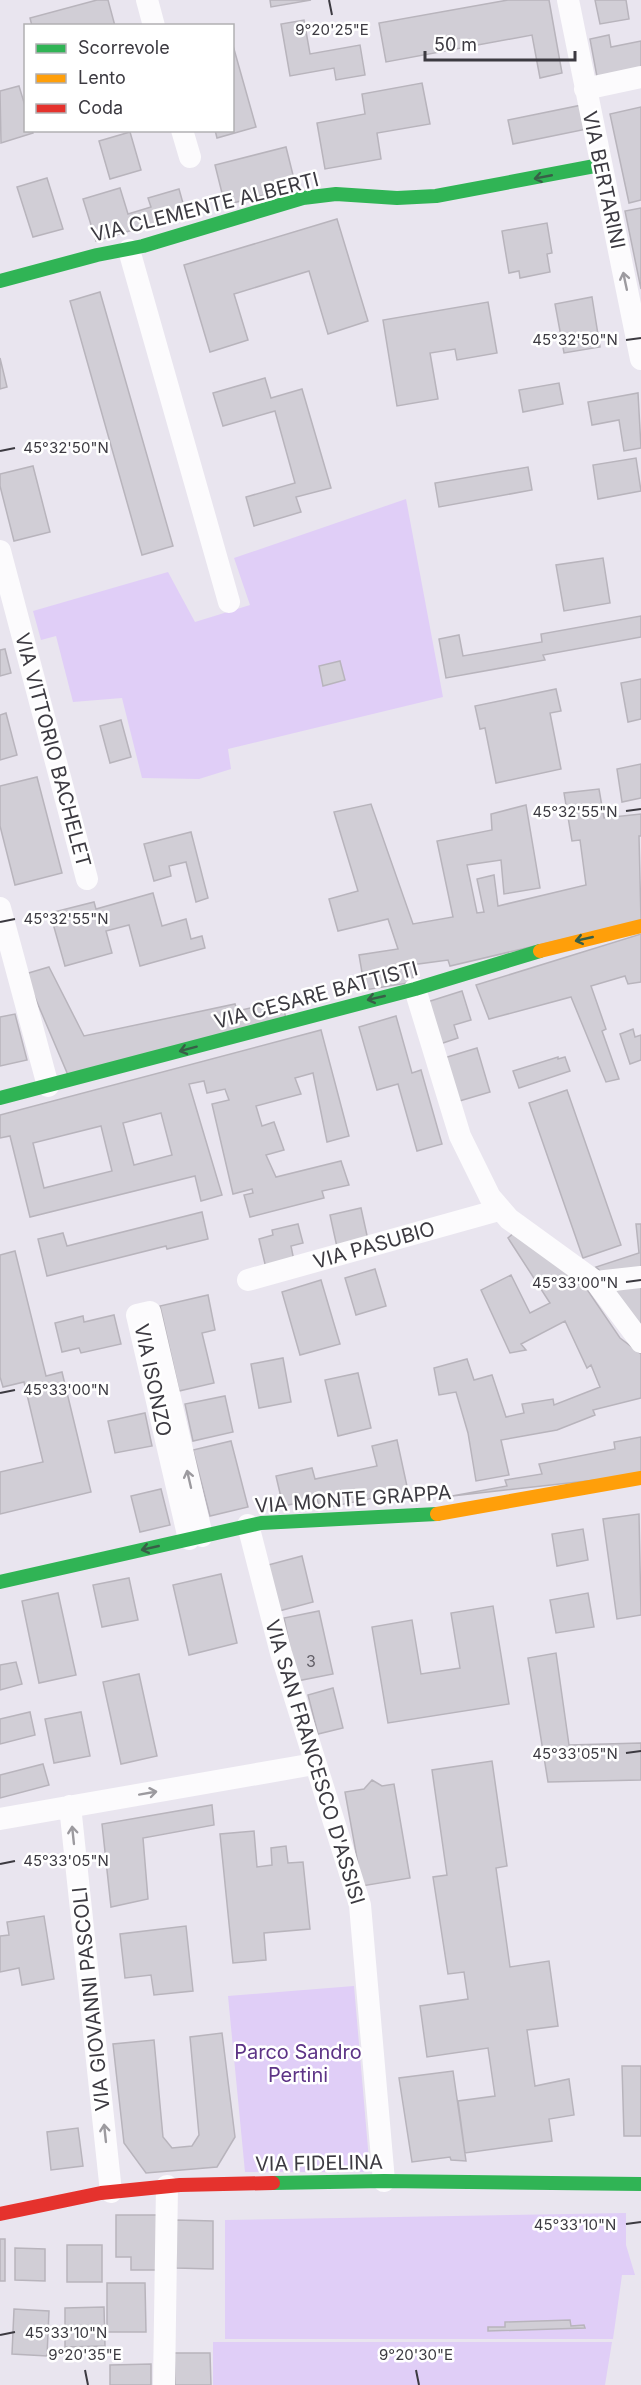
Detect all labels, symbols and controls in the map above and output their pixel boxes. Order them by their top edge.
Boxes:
text: 9°20'25"E [295,20,369,39]
legend [24,24,234,132]
scale bar [425,24,575,62]
text: 50 m [434,34,477,55]
text: Scorrevole [78,37,170,58]
text: Lento [78,67,126,88]
text: Coda [78,97,123,118]
street label: VIA BERTARINI [578,109,630,251]
street label: VIA CLEMENTE ALBERTI [89,167,321,247]
one-way arrow [534,172,553,183]
one-way arrow [619,272,630,291]
text: 45°32'50"N [532,330,618,349]
text: 45°32'50"N [23,438,109,457]
street label: VIA VITTORIO BACHELET [10,630,96,870]
text: 45°32'55"N [532,802,618,821]
text: 45°32'55"N [23,909,109,928]
one-way arrow [575,934,594,946]
street label: VIA CESARE BATTISTI [212,956,420,1034]
one-way arrow [367,993,386,1005]
one-way arrow [179,1044,198,1056]
street label: VIA PASUBIO [311,1216,437,1274]
text: 45°33'00"N [532,1273,618,1292]
street label: VIA ISONZO [129,1322,177,1438]
text: 45°33'00"N [23,1380,109,1399]
one-way arrow [182,1470,194,1489]
street label: VIA MONTE GRAPPA [254,1480,452,1518]
one-way arrow [141,1542,160,1554]
street label: VIA SAN FRANCESCO D'ASSISI [260,1617,370,1907]
house number: 3 [306,1651,316,1671]
text: 45°33'05"N [532,1744,618,1763]
one-way arrow [138,1787,157,1798]
one-way arrow [67,1826,78,1846]
text: 45°33'05"N [23,1851,109,1870]
street label: VIA GIOVANNI PASCOLI [67,1886,115,2112]
park label: Parco Sandro Pertini [234,2040,362,2087]
one-way arrow [99,2124,110,2144]
street label: VIA FIDELINA [255,2150,383,2176]
text: 45°33'10"N [534,2215,616,2234]
text: 45°33'10"N [25,2323,107,2342]
text: 9°20'35"E [48,2345,122,2364]
text: 9°20'30"E [379,2345,453,2364]

